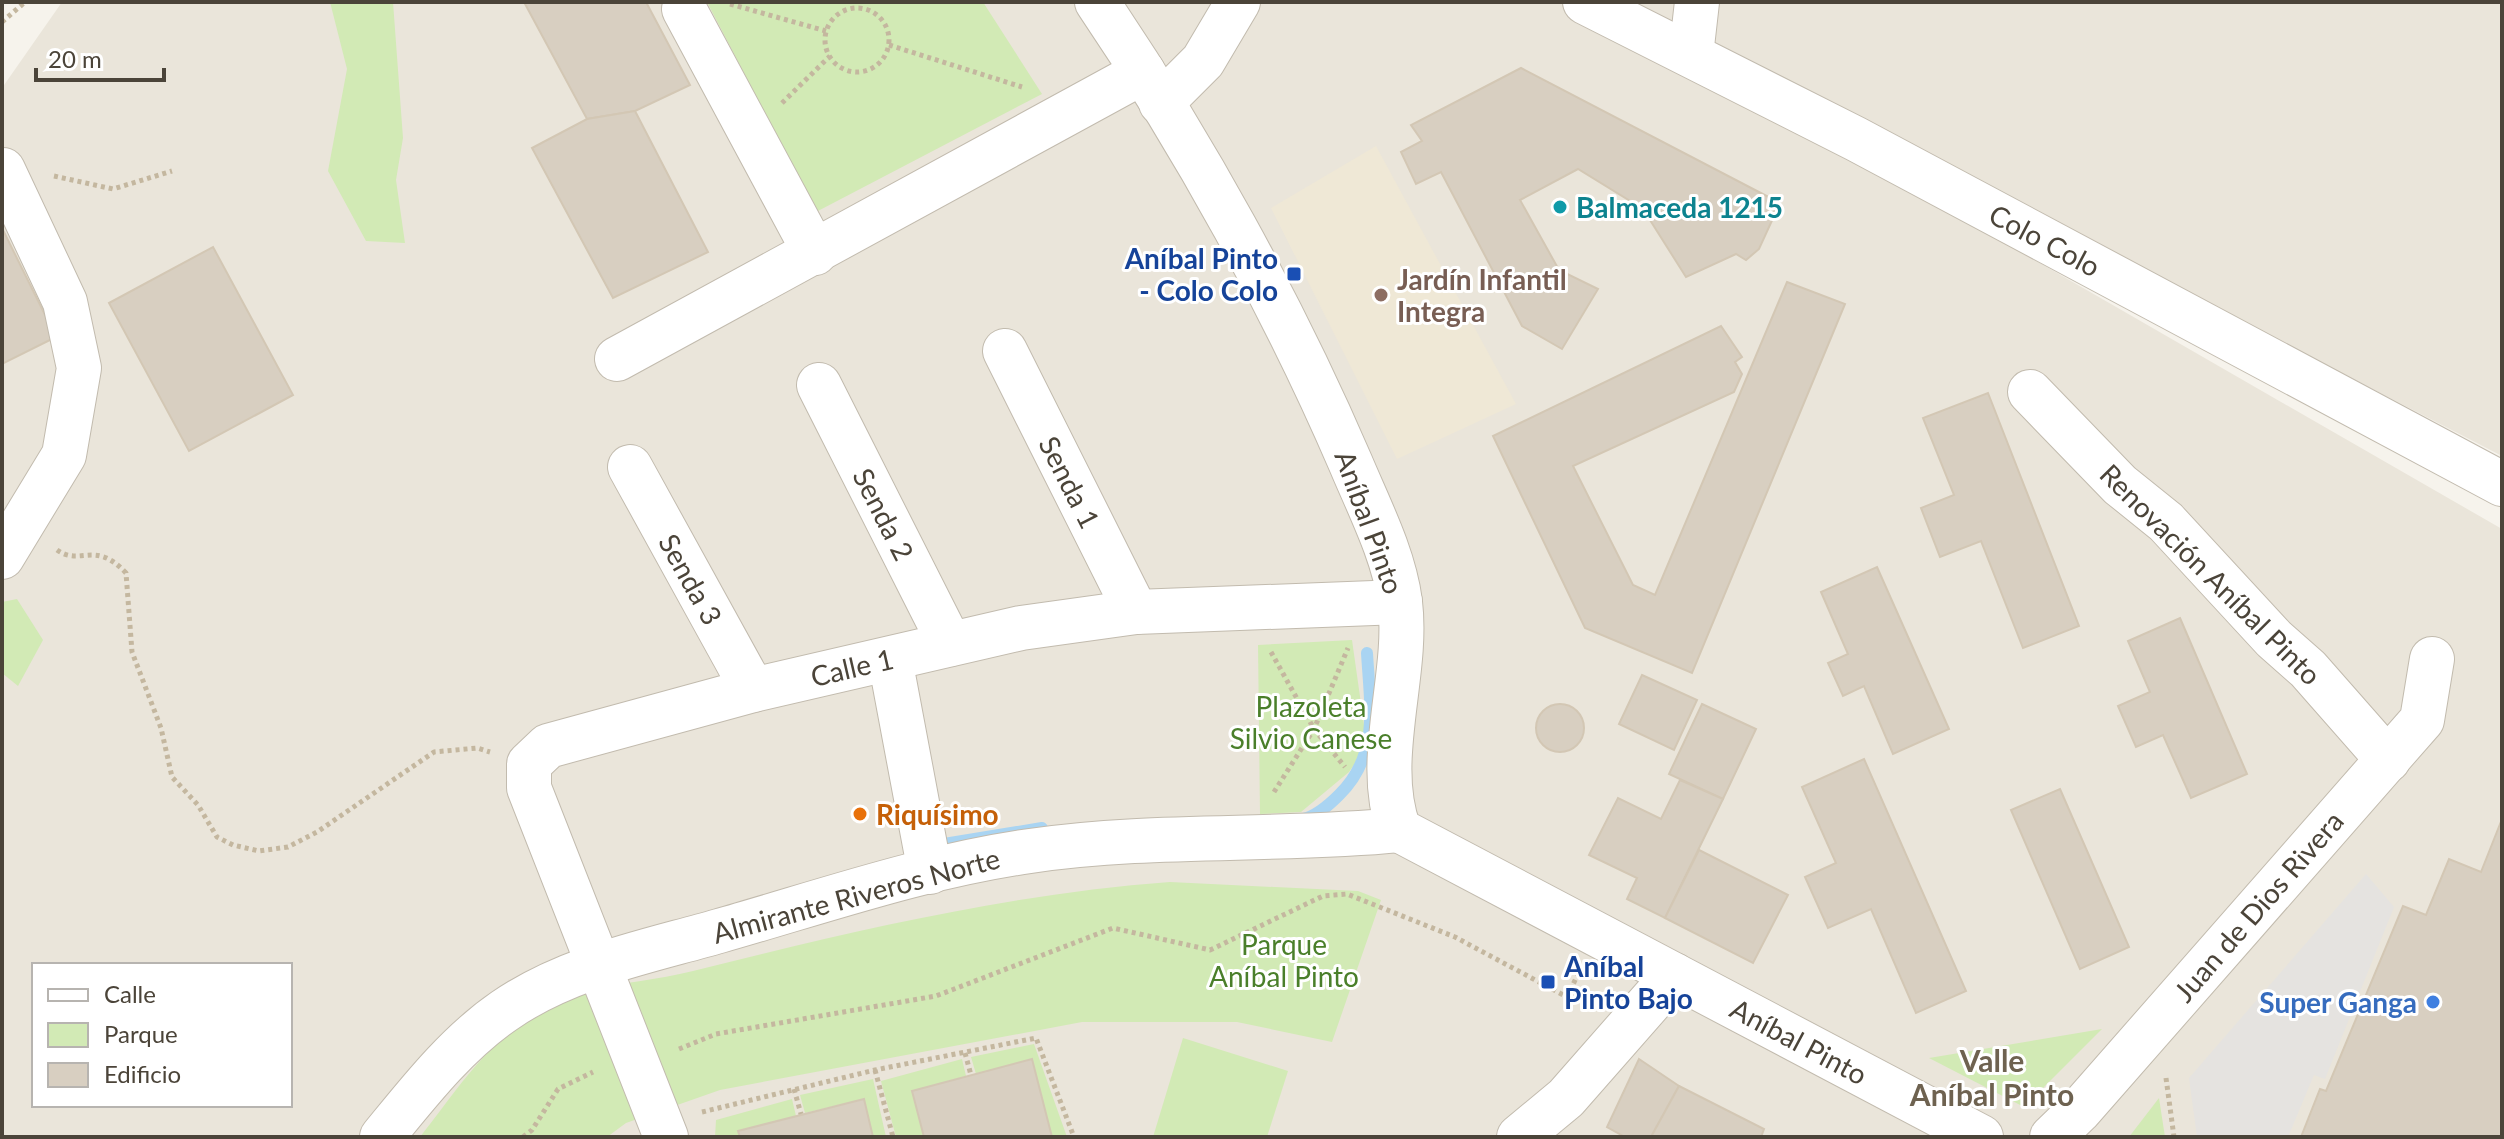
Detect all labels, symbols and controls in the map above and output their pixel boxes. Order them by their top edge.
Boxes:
scale bar [36,32,164,82]
text: 20 m [48,44,102,73]
place label: Balmaceda 1215 [1576,190,1783,224]
street label: Colo Colo [1984,197,2106,283]
marker: Balmaceda 1215 [1551,198,1569,216]
place label: Aníbal Pinto - Colo Colo [1124,241,1278,307]
place label: Jardín Infantil Integra [1397,262,1567,328]
marker: Aníbal Pinto - Colo Colo [1285,265,1303,283]
marker: Jardín Infantil Integra [1372,286,1390,304]
street label: Senda 1 [1032,430,1108,534]
street label: Aníbal Pinto [1328,446,1412,598]
street label: Renovación Aníbal Pinto [2094,457,2328,691]
street label: Senda 2 [846,462,922,566]
street label: Senda 3 [652,528,730,630]
street label: Calle 1 [807,641,897,693]
park label: Plazoleta Silvio Canese [1230,689,1392,755]
place label: Riquísimo [876,797,999,831]
street label: Juan de Dios Rivera [2166,804,2350,1008]
marker: Riquísimo [851,805,869,823]
street label: Almirante Riveros Norte [709,840,1003,950]
park label: Parque Aníbal Pinto [1209,927,1359,993]
place label: Aníbal Pinto Bajo [1563,949,1693,1015]
legend [32,963,292,1107]
marker: Aníbal Pinto Bajo [1539,973,1557,991]
text: Calle [104,979,156,1008]
place label: Super Ganga [2259,985,2417,1019]
street label: Aníbal Pinto [1725,991,1873,1091]
marker: Super Ganga [2424,993,2442,1011]
text: Parque [104,1019,178,1048]
district label: Valle Aníbal Pinto [1909,1042,2074,1112]
text: Edificio [104,1059,181,1088]

